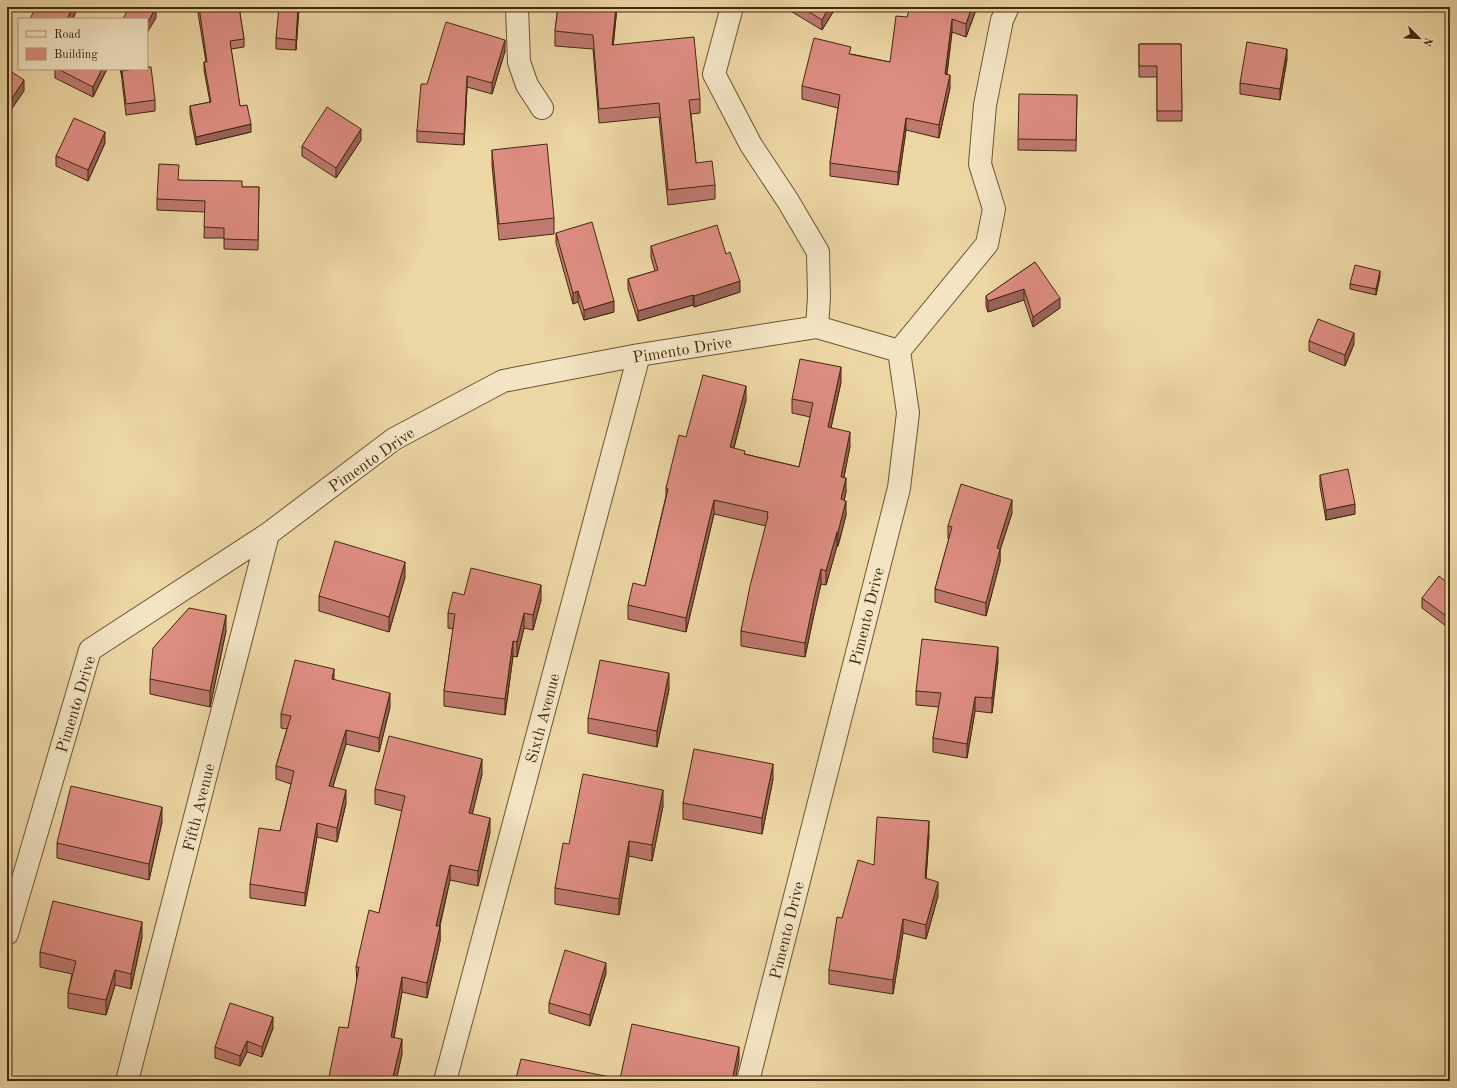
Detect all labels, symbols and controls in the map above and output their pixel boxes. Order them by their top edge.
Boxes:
legend [18,18,148,70]
north arrow [1399,18,1439,58]
text: Road [54,29,81,41]
text: N [1420,35,1433,48]
text: Building [54,49,98,61]
street label: Pimento Drive [631,335,733,367]
street label: Pimento Drive [326,425,418,496]
street label: Pimento Drive [848,566,888,667]
street label: Pimento Drive [55,654,99,755]
street label: Sixth Avenue [524,672,564,765]
street label: Fifth Avenue [181,762,219,853]
street label: Pimento Drive [768,880,808,981]

